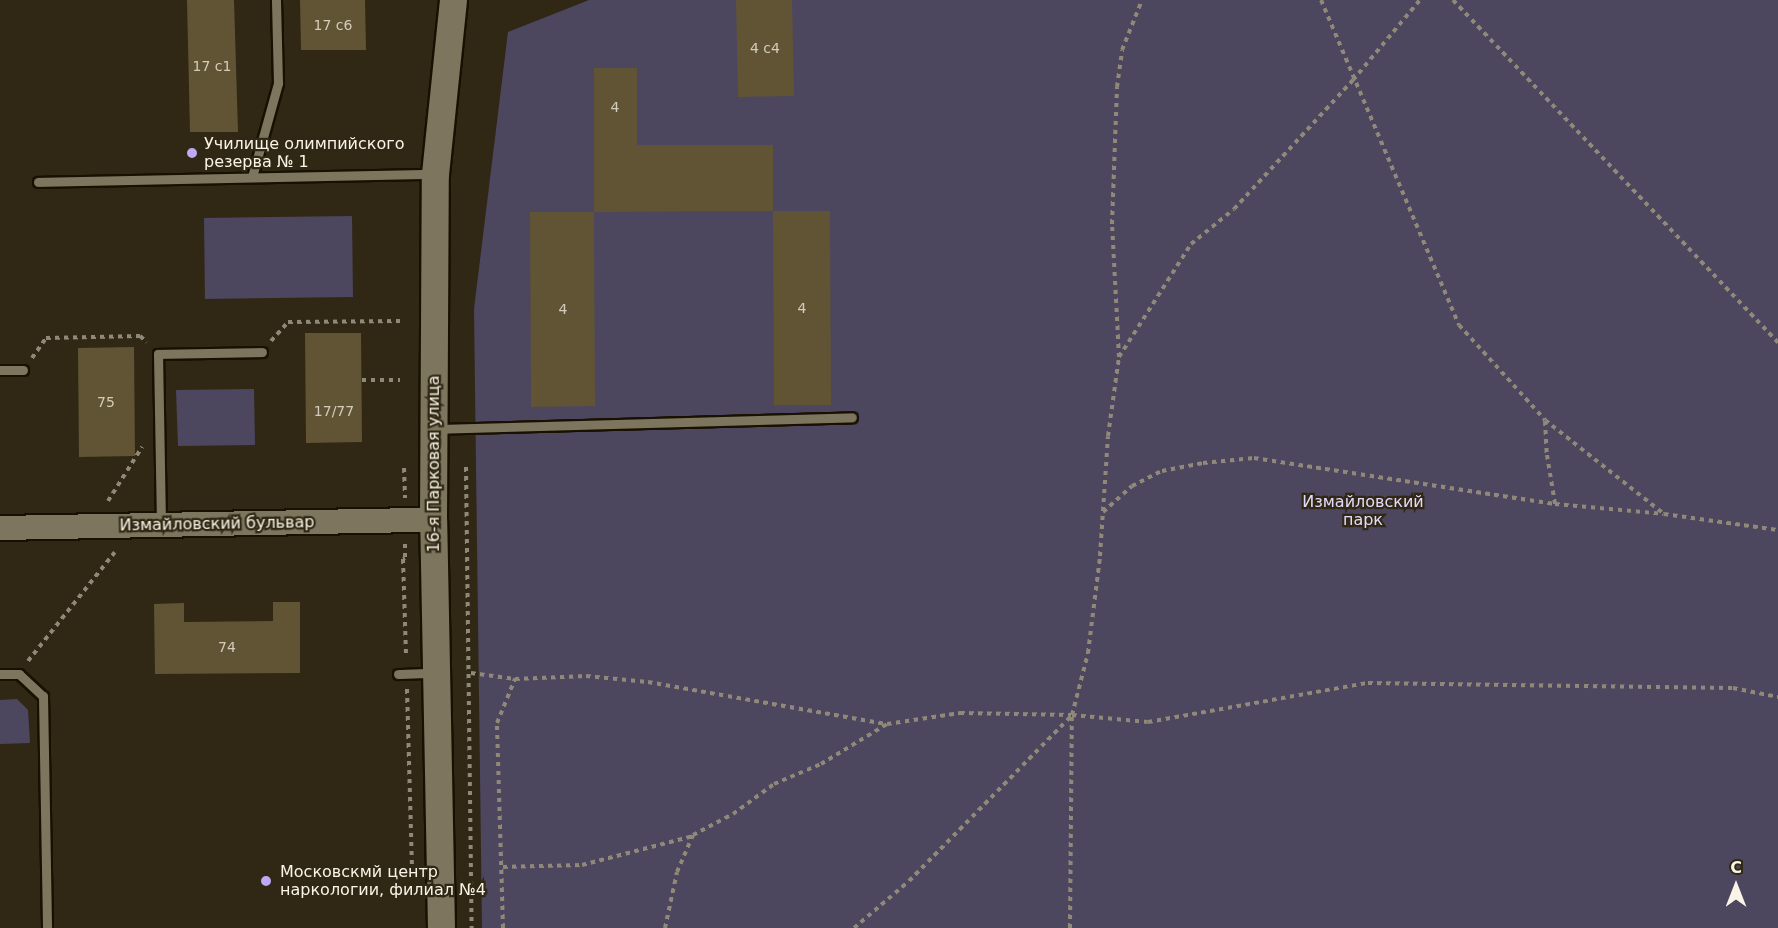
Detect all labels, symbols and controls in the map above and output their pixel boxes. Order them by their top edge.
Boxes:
house number: 17 с6 [314,17,352,33]
house number: 4 с4 [750,40,780,56]
house number: 17 с1 [193,58,231,74]
house number: 4 [611,99,619,115]
place label: Училище олимпийского резерва № 1 [204,134,404,172]
marker: Училище олимпийского резерва № 1 [185,146,199,160]
house number: 4 [798,300,806,316]
house number: 4 [559,301,567,317]
street label: 16-я Парковая улица [424,375,444,553]
house number: 75 [97,394,115,410]
house number: 17/77 [314,403,354,419]
park label: Измайловский парк [1302,492,1424,530]
street label: Измайловский бульвар [119,513,315,535]
house number: 74 [218,639,236,655]
north arrow [1706,856,1766,916]
text: С [1730,858,1742,877]
place label: Московскмй центр наркологии, филиал №4 [280,862,486,900]
marker: Московскмй центр наркологии, филиал №4 [257,872,275,890]

